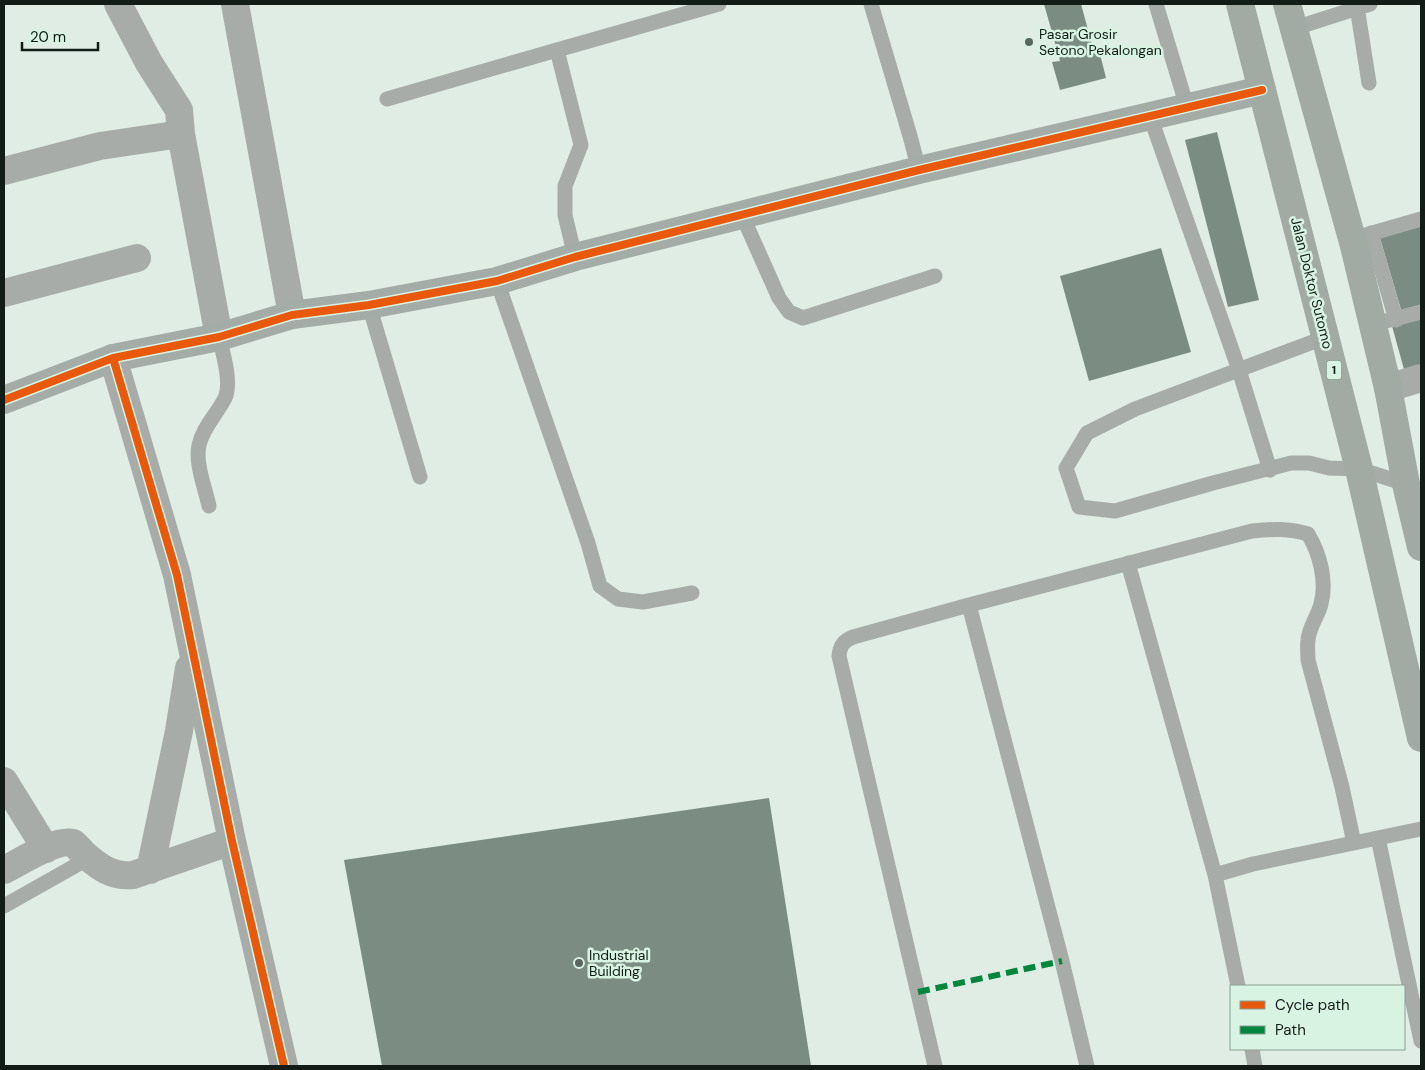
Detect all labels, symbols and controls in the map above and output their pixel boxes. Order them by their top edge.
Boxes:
scale bar [22,20,99,52]
place label: Pasar Grosir Setono Pekalongan [1039,25,1162,59]
text: 20 m [30,27,66,47]
marker: Pasar Grosir Setono Pekalongan [1023,36,1035,48]
street label: Jalan Doktor Sutomo [1287,215,1337,351]
road number: 1 [1326,360,1342,380]
place label: Industrial Building [589,946,649,980]
marker: Industrial Building [573,957,585,969]
legend [1230,985,1405,1050]
text: Cycle path [1275,995,1350,1015]
text: Path [1275,1020,1306,1040]

